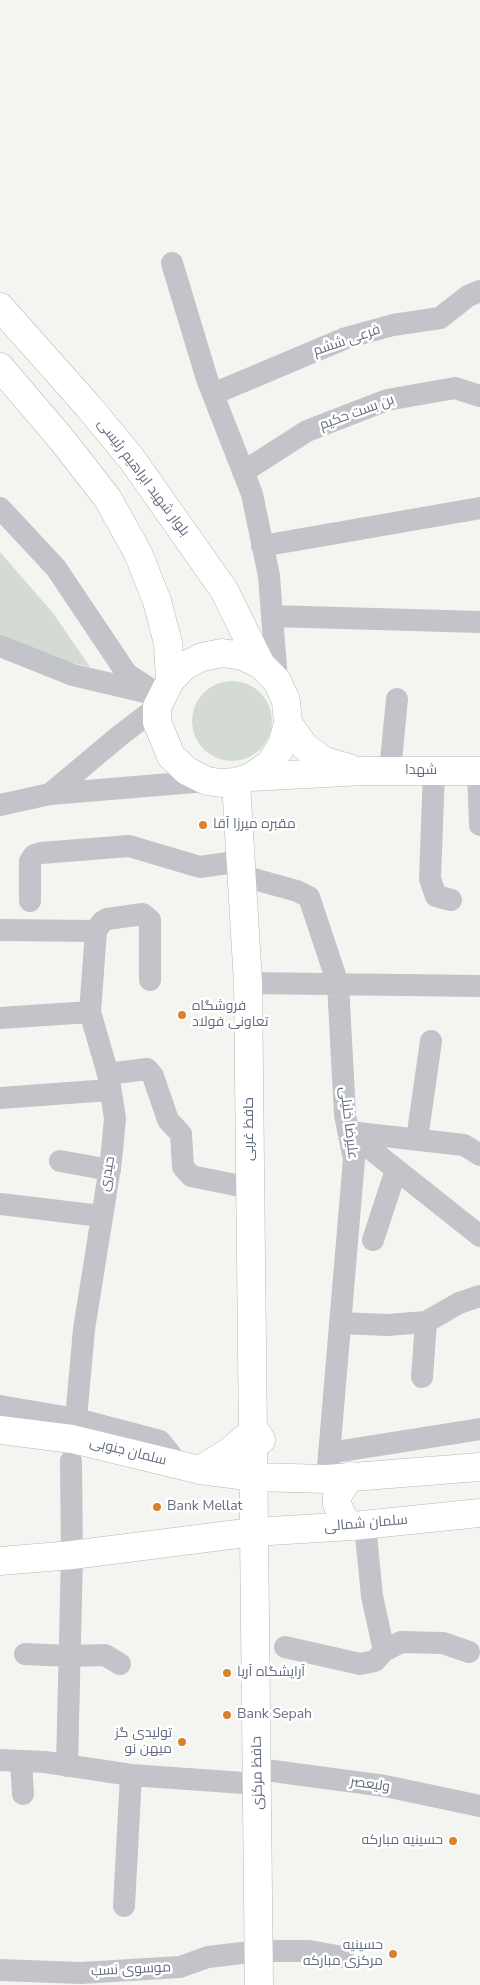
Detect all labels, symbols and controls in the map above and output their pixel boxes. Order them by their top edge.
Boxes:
street label: فرعی ششم [311,322,383,360]
street label: بن بست حکیم [317,392,397,434]
street label: بلوار شهید ابراهیم رئیسی [93,416,193,540]
street label: شهدا [405,763,437,779]
place label: مقبره میرزا آقا [213,817,296,833]
marker: مقبره میرزا آقا [197,819,209,831]
place label: فروشگاه تعاونی فولاد [192,999,268,1032]
marker: فروشگاه تعاونی فولاد [176,1009,188,1021]
street label: علیرضا خلیلی [335,1086,361,1160]
street label: حافظ غربی [242,1097,258,1161]
street label: حیدری [97,1155,119,1193]
street label: سلمان جنوبی [88,1434,168,1470]
place label: Bank Mellat [167,1499,242,1515]
marker: Bank Mellat [151,1501,163,1513]
street label: سلمان شمالی [324,1512,408,1536]
place label: آرایشگاه آریا [237,1665,305,1681]
marker: آرایشگاه آریا [221,1667,233,1679]
place label: Bank Sepah [237,1707,312,1723]
marker: Bank Sepah [221,1709,233,1721]
place label: تولیدی گز میهن نو [115,1726,172,1758]
marker: تولیدی گز میهن نو [176,1736,188,1748]
street label: حافظ مرکزی [249,1736,267,1810]
street label: ولیعصر [349,1774,391,1796]
place label: حسینیه مبارکه [361,1833,443,1849]
marker: حسینیه مبارکه [447,1835,459,1847]
place label: حسینیه مرکزی مبارکه [303,1938,383,1970]
marker: حسینیه مرکزی مبارکه [387,1948,399,1960]
street label: موسوی نسب [91,1960,171,1980]

